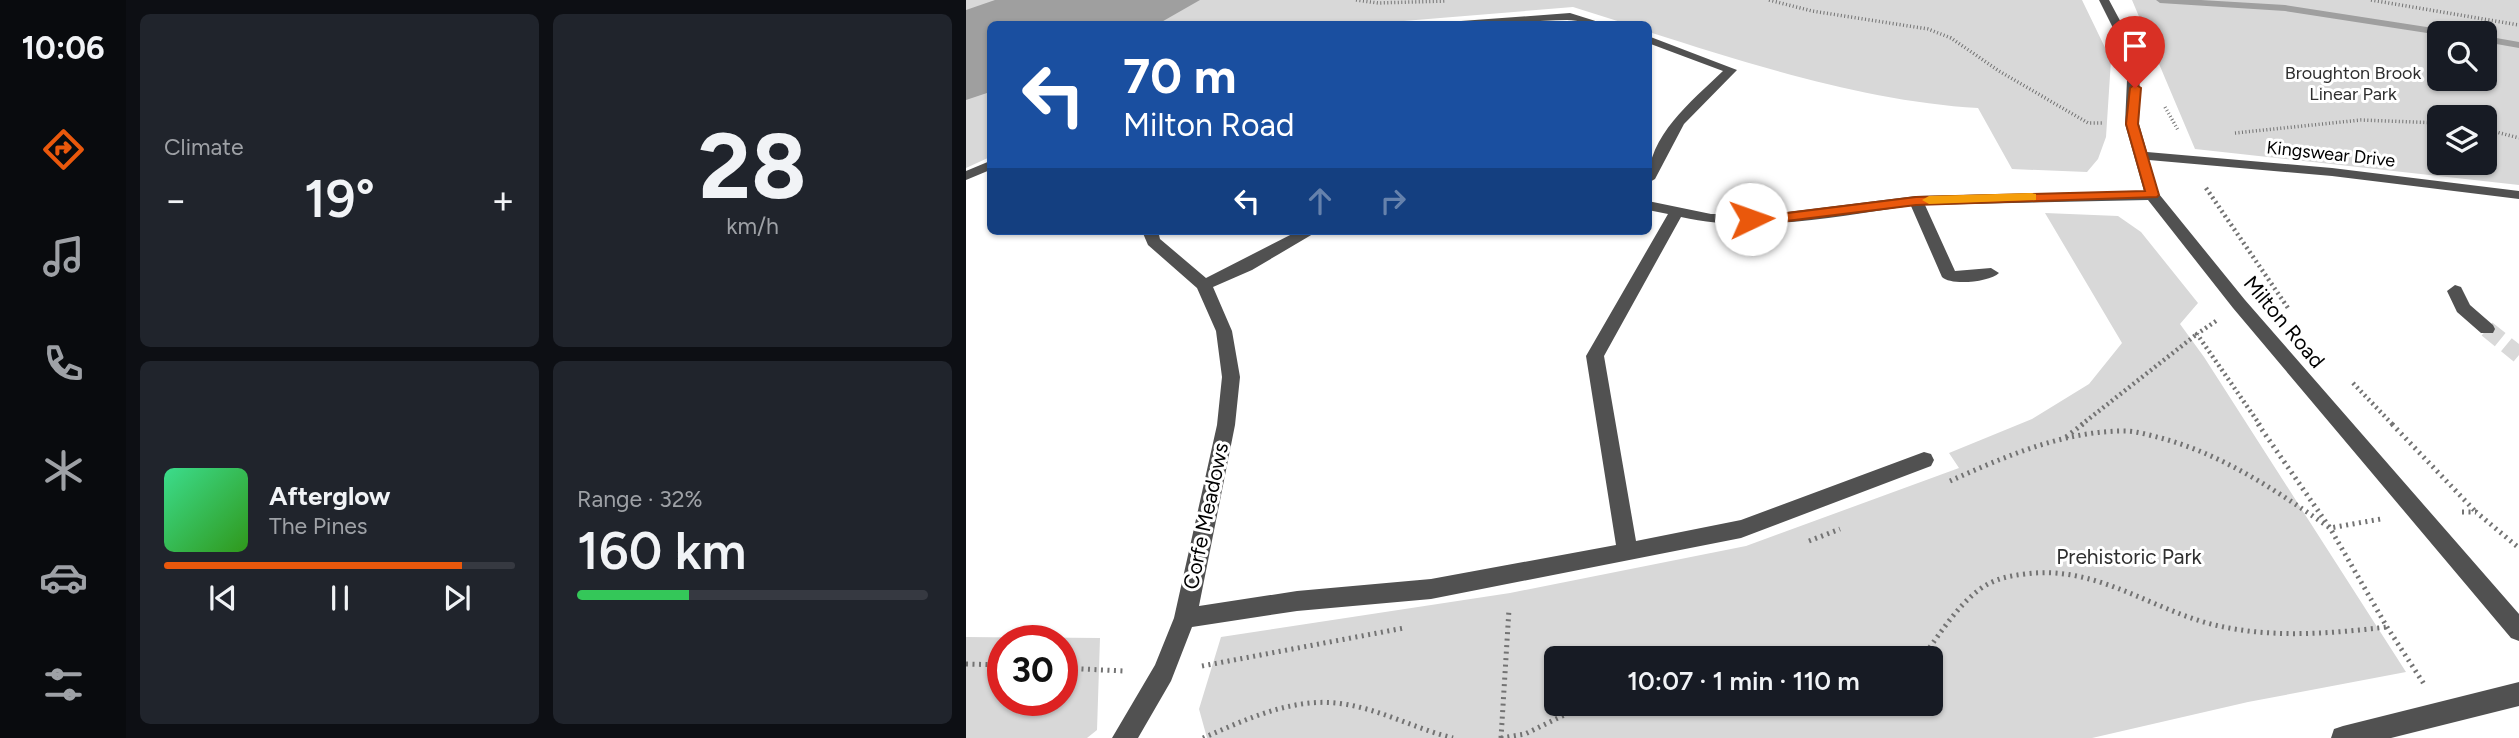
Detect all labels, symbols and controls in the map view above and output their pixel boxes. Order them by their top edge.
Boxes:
pin [2105,16,2165,88]
map controls [2427,21,2497,175]
button: search [2427,21,2497,91]
icon: arrive [2116,27,2154,65]
text: 10:06 [21,29,105,67]
text: 70 m [1123,46,1236,105]
icon: left [1008,49,1099,140]
park label: Broughton Brook Linear Park [2285,62,2422,105]
button: layers [2427,105,2497,175]
text: Milton Road [1123,106,1295,144]
text: 28 [698,112,807,221]
icon: directions [39,125,88,174]
text: Climate [164,133,243,161]
street label: Kingswear Drive [2266,136,2397,172]
text: 19° [304,168,375,230]
text: − [164,177,188,223]
text: + [491,177,515,223]
icon: left [1228,182,1266,220]
icon: ahead [1301,182,1339,220]
icon: right [1374,182,1412,220]
position arrow [1714,182,1788,256]
text: km/h [726,212,779,240]
icon: music [39,232,88,281]
street label: Milton Road [2239,271,2330,373]
icon: phone [39,339,88,388]
street label: Corfe Meadows [1178,440,1233,591]
icon: climate [39,446,88,495]
text: Afterglow [269,480,391,512]
text: Range · 32% [577,485,703,513]
text: The Pines [269,512,368,540]
text: 160 km [577,520,747,582]
park label: Prehistoric Park [2056,544,2203,569]
icon: car [39,553,88,602]
icon: previous [204,579,242,617]
icon: pause [321,579,359,617]
icon: next [438,579,476,617]
speed limit sign: 30 [987,625,1078,716]
icon: filters [39,660,88,709]
text: 10:07 · 1 min · 110 m [1627,665,1860,697]

